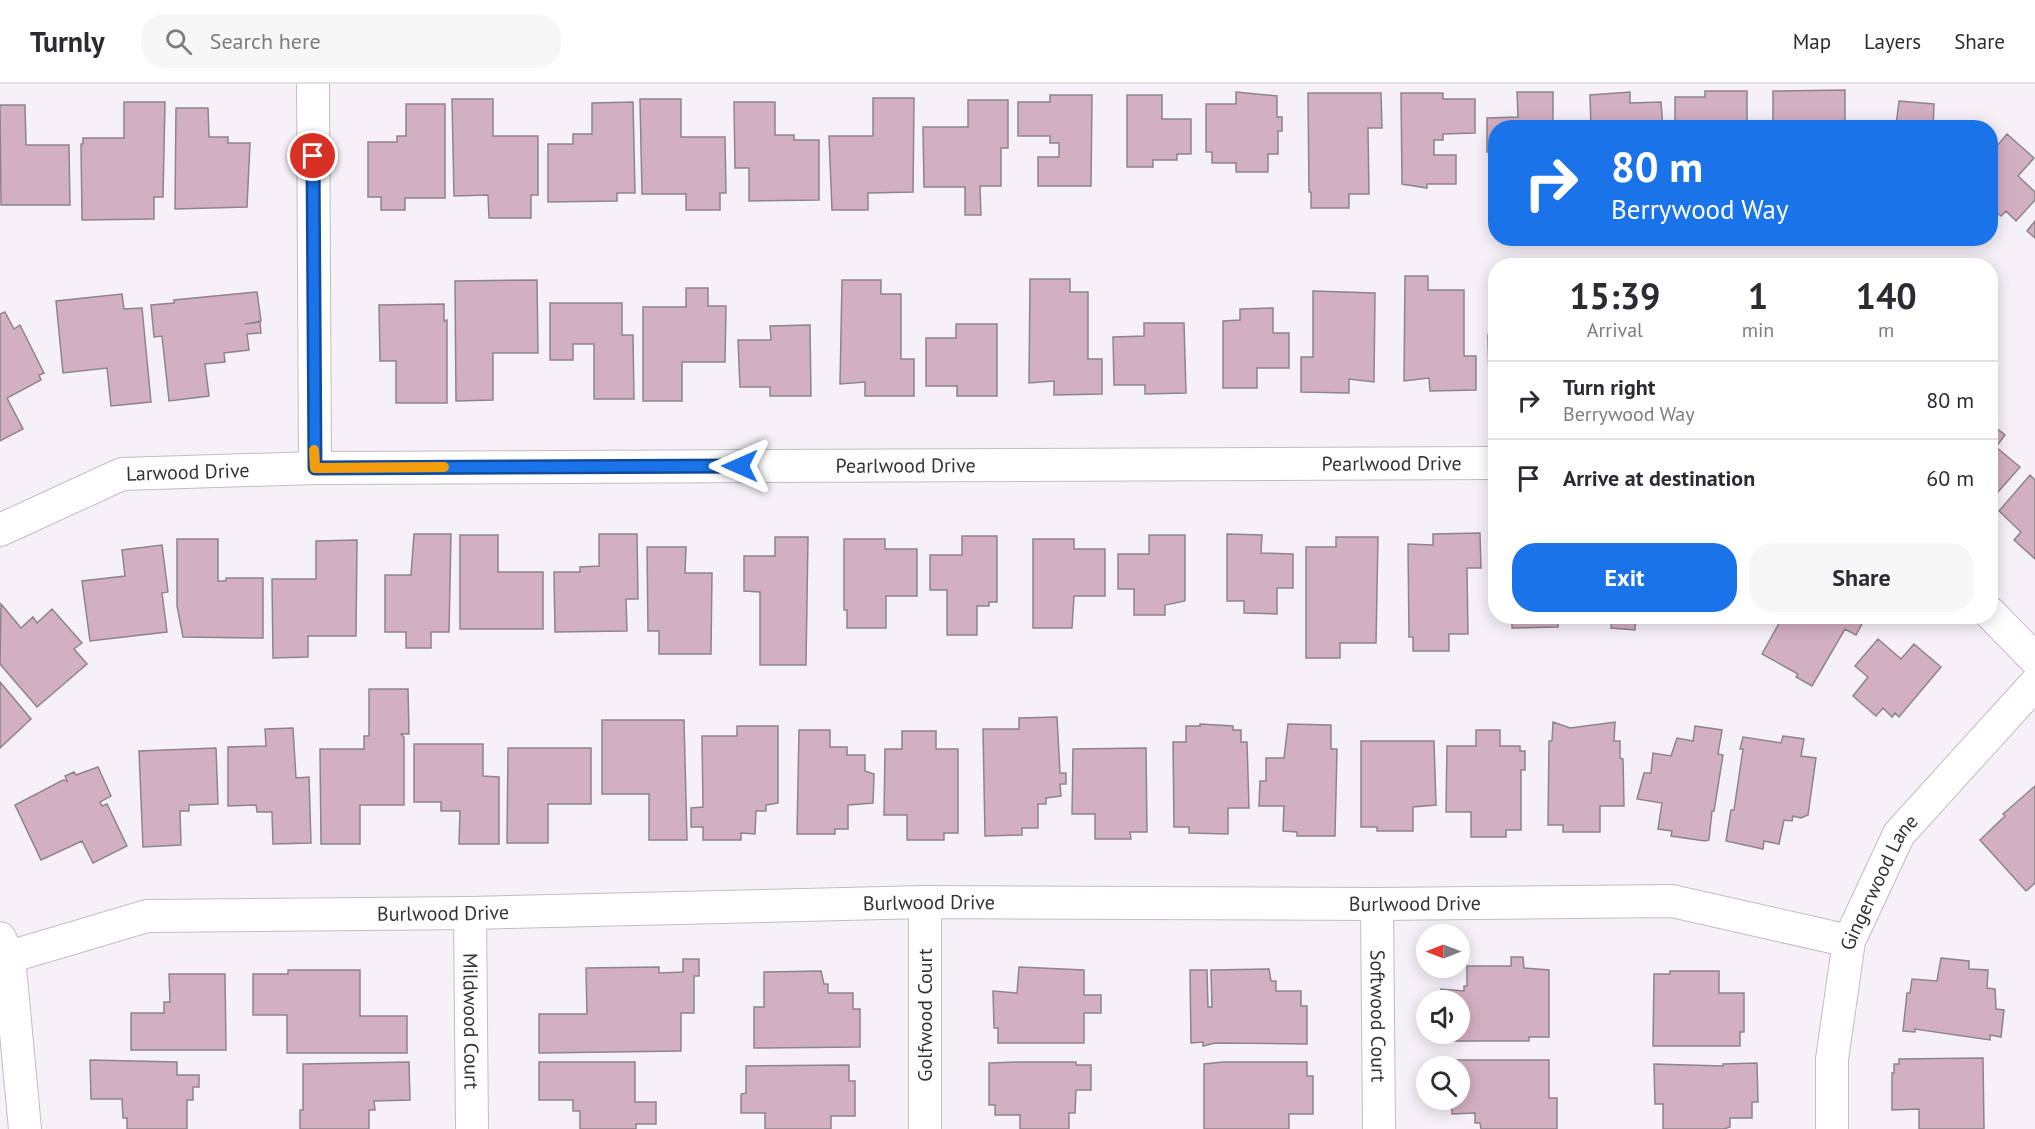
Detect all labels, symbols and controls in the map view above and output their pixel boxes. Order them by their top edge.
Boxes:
search box [141,14,561,68]
text: Turnly [30,23,105,60]
icon: search [162,25,195,58]
text: Search here [210,27,321,55]
text: Map [1793,28,1831,55]
text: Layers [1864,28,1921,55]
text: Share [1954,28,2005,55]
pin [287,130,338,181]
icon: arrive [296,139,329,172]
text: 80 m [1611,139,1703,194]
icon: right [1512,144,1590,222]
text: Berrywood Way [1611,192,1789,226]
text: 15:39 [1569,272,1661,319]
text: 1 [1748,272,1768,319]
text: 140 [1856,272,1917,319]
text: Arrival [1587,317,1643,343]
text: min [1742,317,1774,343]
text: m [1878,317,1894,343]
text: Turn right [1563,373,1655,401]
icon: right [1512,384,1545,417]
text: 80 m [1926,386,1974,414]
text: Berrywood Way [1563,401,1695,427]
position arrow [708,434,772,498]
street label: Pearlwood Drive [1322,450,1462,477]
street label: Pearlwood Drive [836,452,976,479]
street label: Larwood Drive [126,457,250,487]
icon: arrive [1512,462,1545,495]
text: Arrive at destination [1563,464,1755,492]
text: 60 m [1926,464,1974,492]
button: Exit [1512,543,1737,612]
button: Share [1749,543,1974,612]
street label: Gingerwood Lane [1835,809,1924,952]
street label: Burlwood Drive [863,889,995,916]
street label: Burlwood Drive [1349,890,1481,917]
street label: Burlwood Drive [377,899,509,927]
north arrow [1416,924,1470,978]
map controls [1416,924,1470,1110]
street label: Golfwood Court [912,948,938,1082]
street label: Softwood Court [1364,950,1392,1083]
street label: Mildwood Court [457,953,485,1089]
button: sound [1416,990,1470,1044]
button: search [1416,1056,1470,1110]

